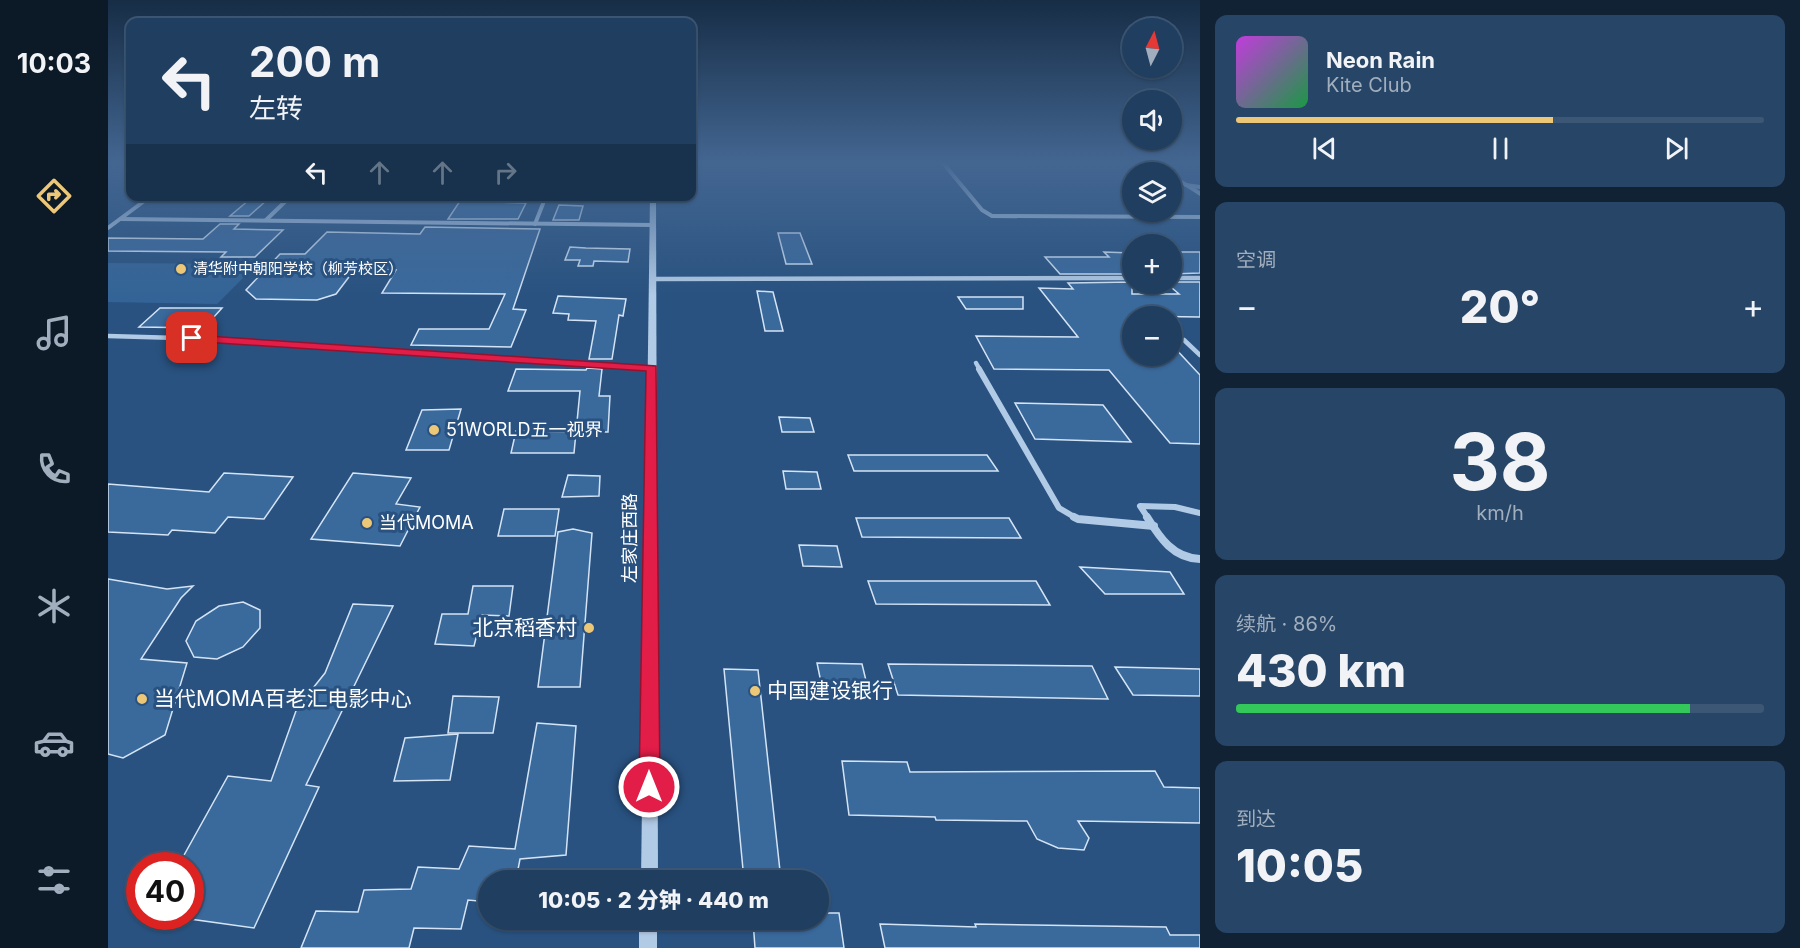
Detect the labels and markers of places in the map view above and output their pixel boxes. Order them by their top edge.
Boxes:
place label: 清华附中朝阳学校（柳芳校区） [193,259,403,278]
marker: 清华附中朝阳学校（柳芳校区） [174,262,188,276]
pin [166,312,217,363]
place label: 51WORLD五一视界 [446,419,603,440]
marker: 51WORLD五一视界 [427,423,441,437]
place label: 当代MOMA [379,512,474,533]
marker: 当代MOMA [360,516,374,530]
place label: 北京稻香村 [472,615,577,640]
marker: 北京稻香村 [582,621,596,635]
place label: 中国建设银行 [767,678,893,703]
marker: 中国建设银行 [748,684,762,698]
place label: 当代MOMA百老汇电影中心 [154,686,412,711]
marker: 当代MOMA百老汇电影中心 [135,692,149,706]

